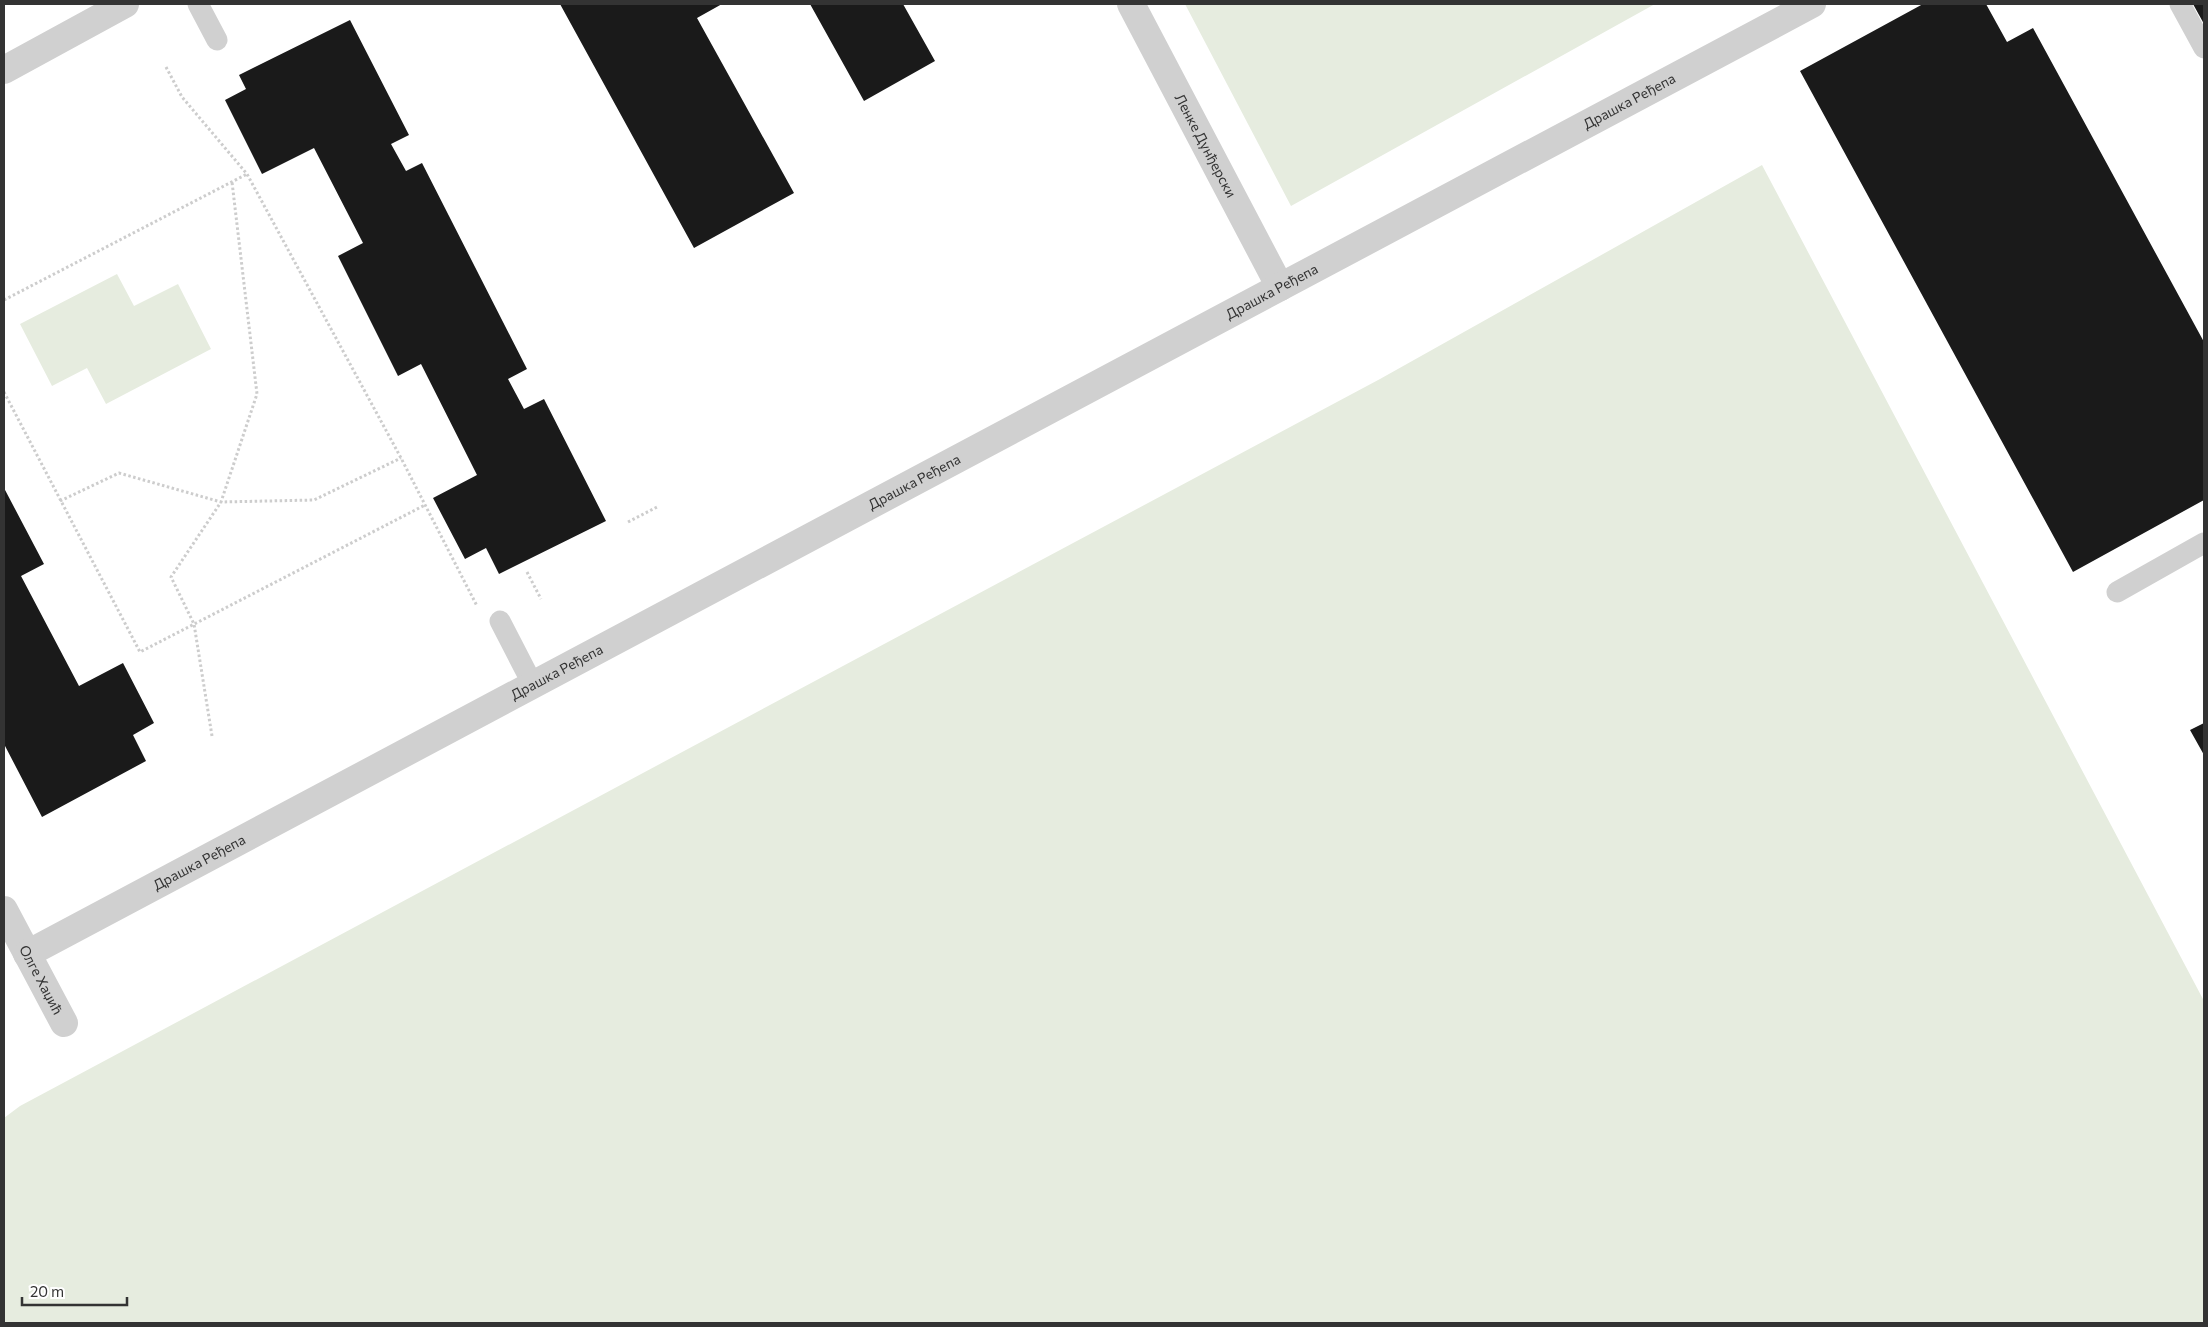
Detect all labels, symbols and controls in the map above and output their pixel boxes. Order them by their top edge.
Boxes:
street label: Драшка Ређепа [1580,69,1678,132]
street label: Ленке Дунђерски [1172,90,1240,200]
street label: Драшка Ређепа [1222,260,1321,323]
street label: Драшка Ређепа [865,450,963,513]
street label: Драшка Ређепа [507,640,605,703]
street label: Драшка Ређепа [150,830,248,893]
street label: Олге Хаџић [16,942,67,1017]
scale bar [22,1274,128,1306]
text: 20 m [30,1282,64,1300]

